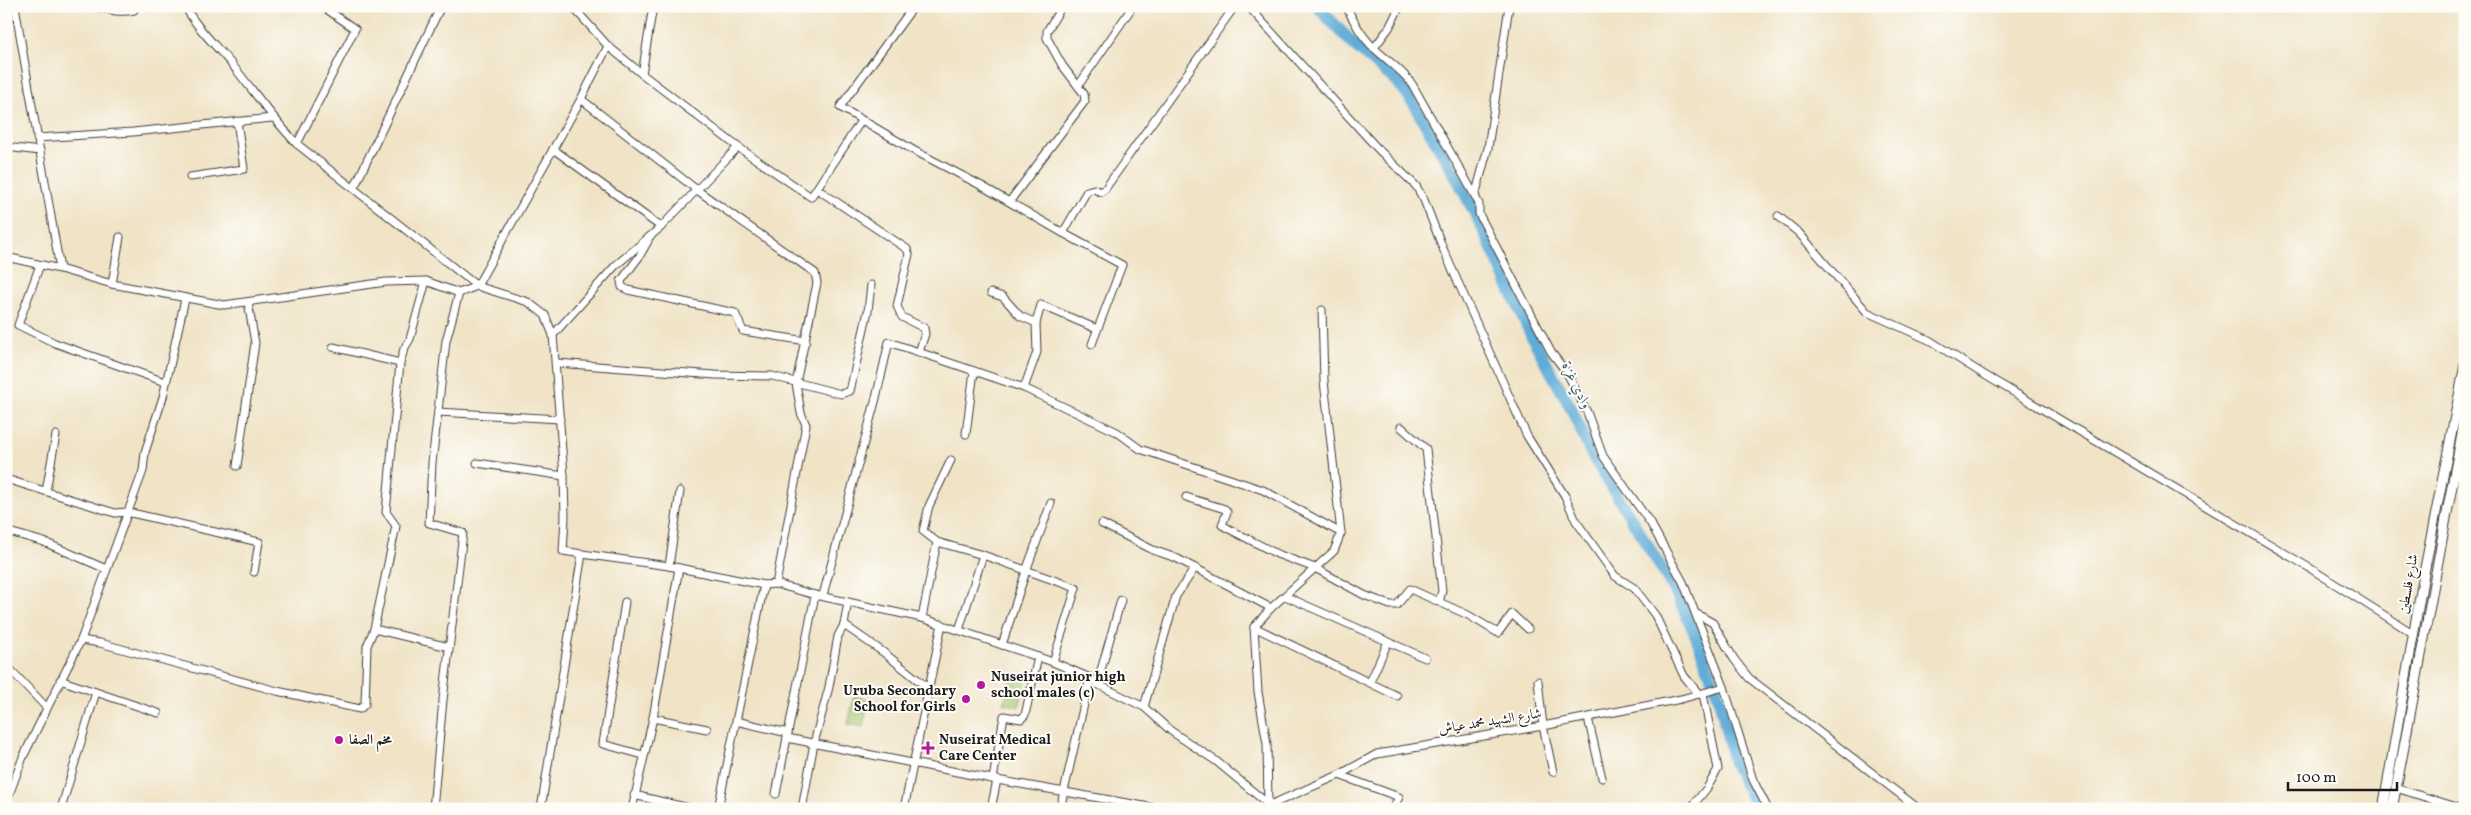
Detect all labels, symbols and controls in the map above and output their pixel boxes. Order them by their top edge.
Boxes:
water label: وادي غزة [1555,358,1596,413]
street label: شارع فلسطين [2394,553,2425,616]
place label: Nuseirat junior high school males (c) [991,668,1126,703]
marker: Nuseirat junior high school males (c) [975,679,987,691]
place label: Uruba Secondary School for Girls [843,682,956,717]
marker: Uruba Secondary School for Girls [960,693,972,705]
street label: شارع الشهيد محمد عياش [1437,704,1543,741]
place label: مخم الصفا [349,731,392,752]
place label: Nuseirat Medical Care Center [939,731,1051,766]
marker: مخم الصفا [333,734,345,746]
marker: Nuseirat Medical Care Center [921,741,935,755]
scale bar [2288,760,2397,792]
text: 100 m [2296,768,2336,789]

